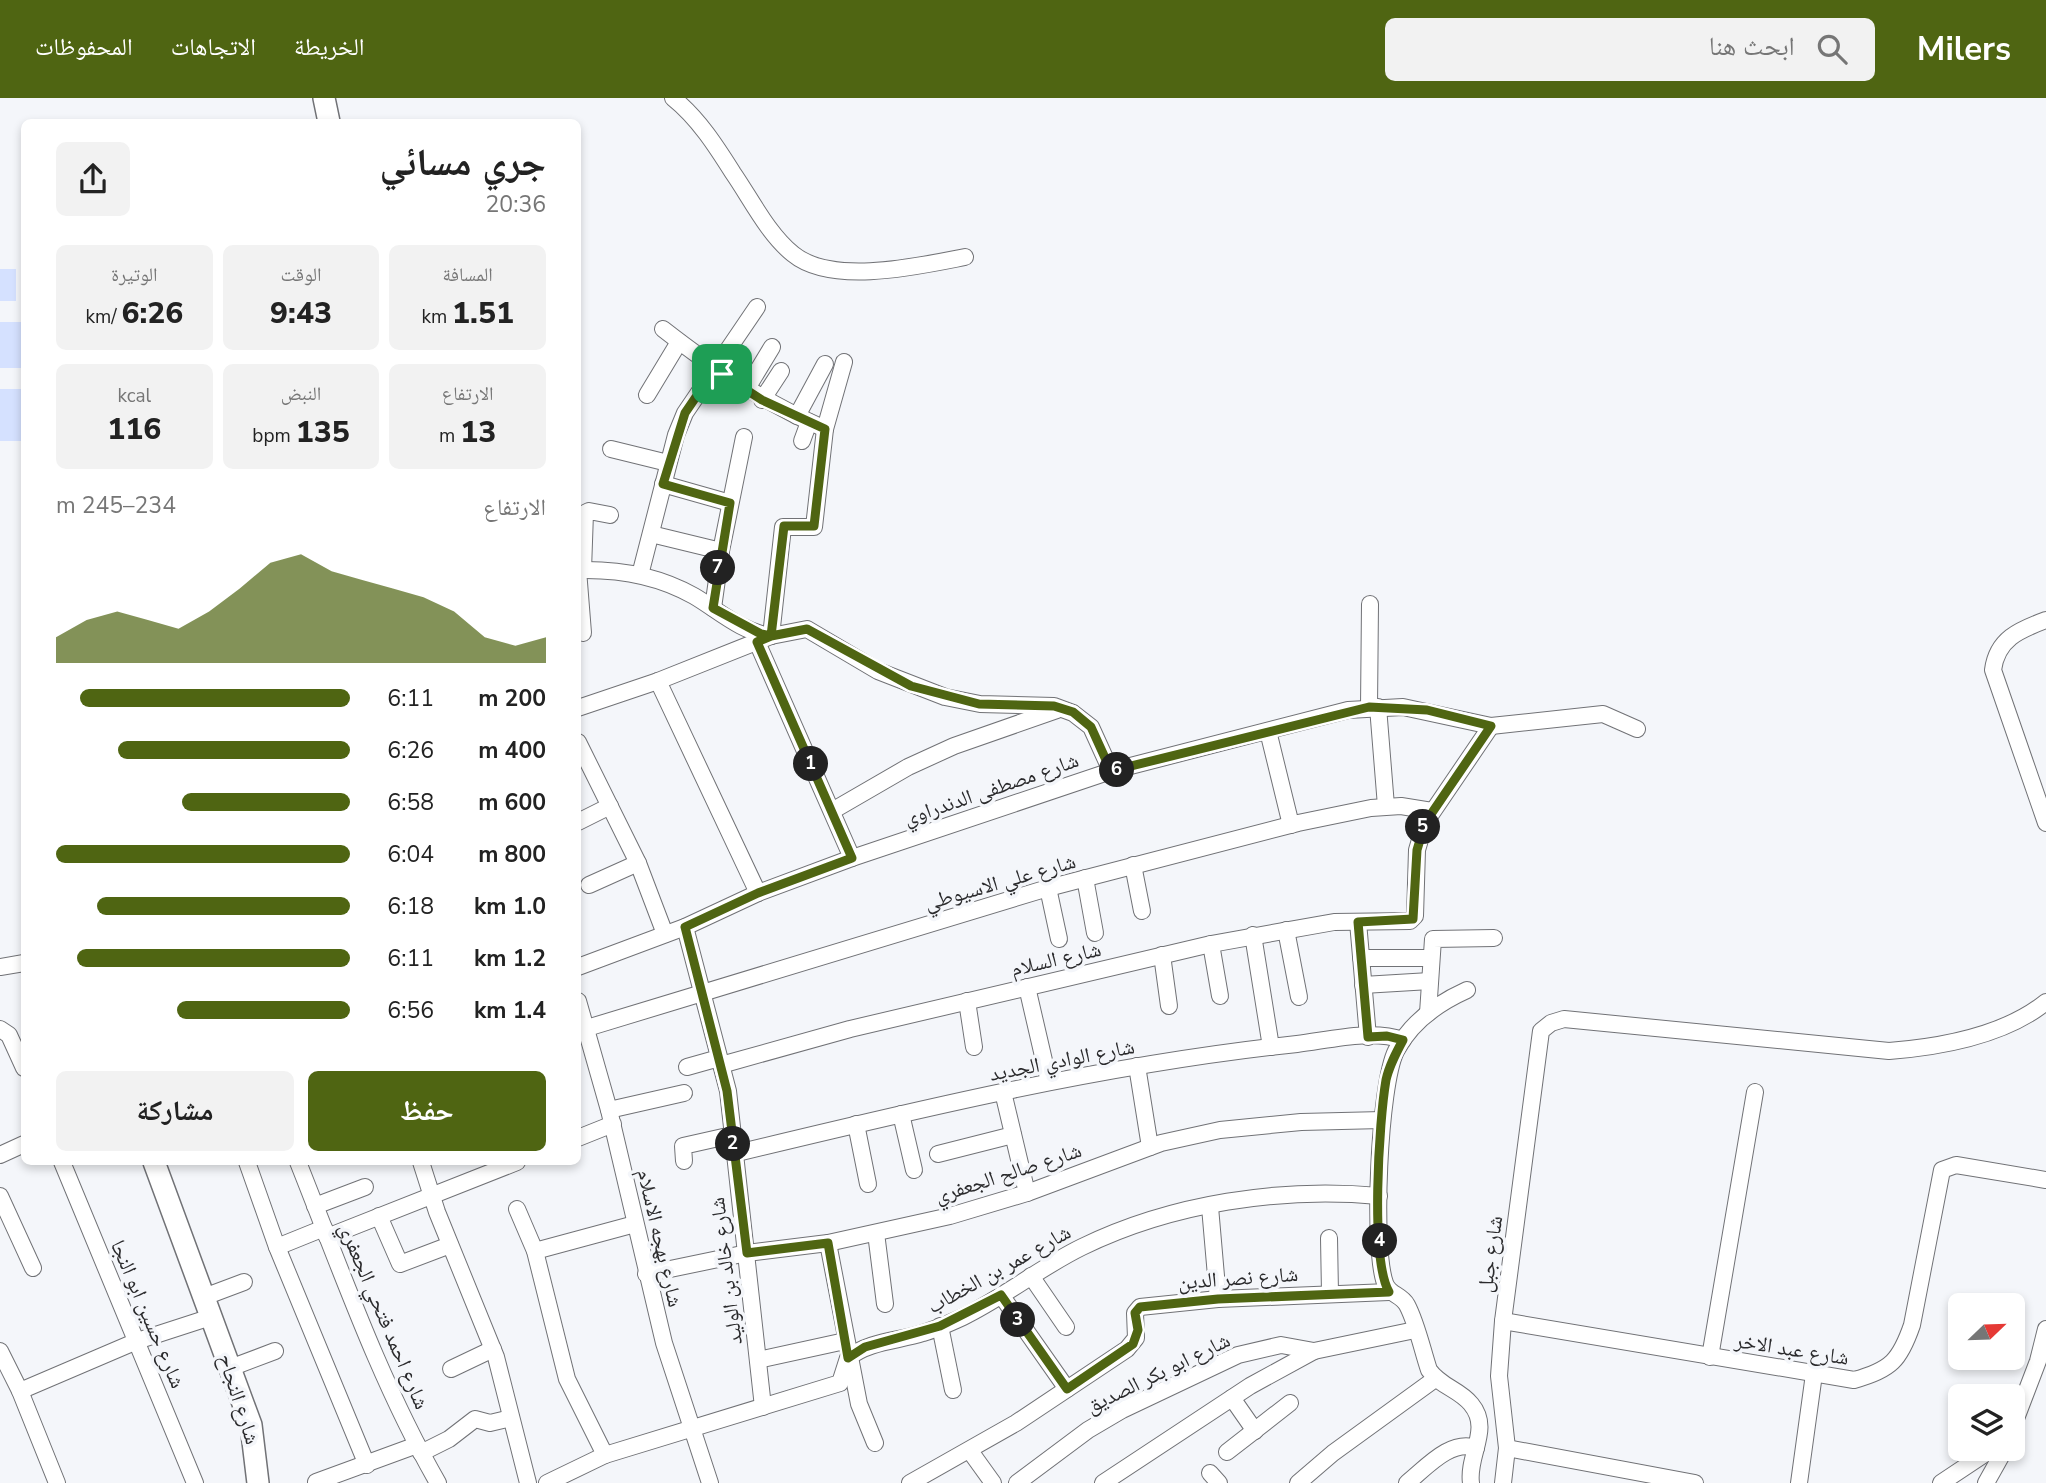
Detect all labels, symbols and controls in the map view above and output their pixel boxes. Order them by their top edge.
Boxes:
search box [1385,18,1875,81]
text: Milers [1917,27,2011,72]
text: ابحث هنا [1709,29,1795,64]
icon: search [1813,30,1851,68]
text: المحفوظات [35,31,133,63]
text: الاتجاهات [171,31,256,63]
text: الخريطة [294,31,365,63]
text: جري مسائي [380,137,546,188]
button: share [56,142,130,216]
text: 20:36 [486,189,546,220]
text: الوتيرة [111,262,157,288]
text: الوقت [281,262,321,288]
text: المسافة [442,262,493,288]
text: 6:26 [121,293,183,334]
text: 9:43 [270,293,332,334]
text: 1.51 [452,293,514,334]
text: /km [85,304,121,330]
text: km [421,304,452,330]
pin [692,344,752,404]
icon: arrive [703,355,741,393]
text: النبض [281,381,321,407]
text: الارتفاع [442,381,494,407]
text: kcal [117,383,151,409]
text: 116 [107,409,161,450]
text: 135 [296,412,350,453]
text: 13 [460,412,496,453]
text: bpm [252,423,296,449]
text: m [439,423,460,449]
text: 234–245 m [56,490,176,521]
text: الارتفاع [483,492,546,523]
pin: 7 [700,550,736,586]
text: 7 [712,554,723,580]
text: 6:11 [387,683,434,714]
text: 200 m [478,683,546,714]
text: 6:26 [387,735,434,766]
text: 400 m [478,735,546,766]
pin: 1 [794,746,828,782]
street label: شارع مصطفى الدندراوي [900,746,1083,834]
text: 1 [805,750,816,776]
pin: 6 [1100,752,1134,788]
text: 6 [1111,756,1122,782]
text: 6:58 [387,787,434,818]
text: 600 m [478,787,546,818]
pin: 5 [1406,810,1440,844]
text: 5 [1417,813,1428,839]
text: 6:04 [387,839,434,870]
text: 800 m [478,839,546,870]
street label: شارع علي الاسيوطي [921,847,1080,919]
text: 6:18 [387,891,434,922]
text: 1.0 km [474,891,546,922]
street label: شارع السلام [1008,935,1104,983]
text: 6:11 [387,943,434,974]
text: 1.2 km [474,943,546,974]
text: 6:56 [387,995,434,1026]
text: 1.4 km [474,995,546,1026]
street label: شارع الوادي الجديد [987,1032,1137,1090]
button: مشاركة [56,1071,294,1151]
button: حفظ [308,1071,546,1151]
pin: 2 [716,1126,750,1162]
text: 2 [727,1130,738,1156]
street label: شارع صالح الجعفري [931,1136,1086,1212]
street label: شارع بهجه الاسلام [631,1166,689,1310]
street label: شارع خالد بن الوليد [703,1196,749,1346]
street label: شارع جبل [1471,1214,1509,1294]
street label: شارع عمر بن الخطاب [922,1218,1076,1320]
street label: شارع احمد فتحي الجعفري [330,1219,436,1414]
pin: 4 [1362,1224,1398,1258]
text: 4 [1374,1227,1385,1253]
street label: شارع حسين ابو النجا [104,1235,192,1393]
street label: شارع نصر الدين [1177,1260,1299,1296]
north arrow [1948,1293,2025,1370]
map controls [1948,1293,2025,1461]
pin: 3 [1000,1302,1036,1338]
text: 3 [1012,1306,1023,1332]
street label: شارع ابو بكر الصديق [1081,1326,1235,1420]
street label: شارع عبد الاخر [1732,1326,1851,1372]
street label: شارع النجاح [211,1350,267,1448]
button: layers [1948,1384,2025,1461]

